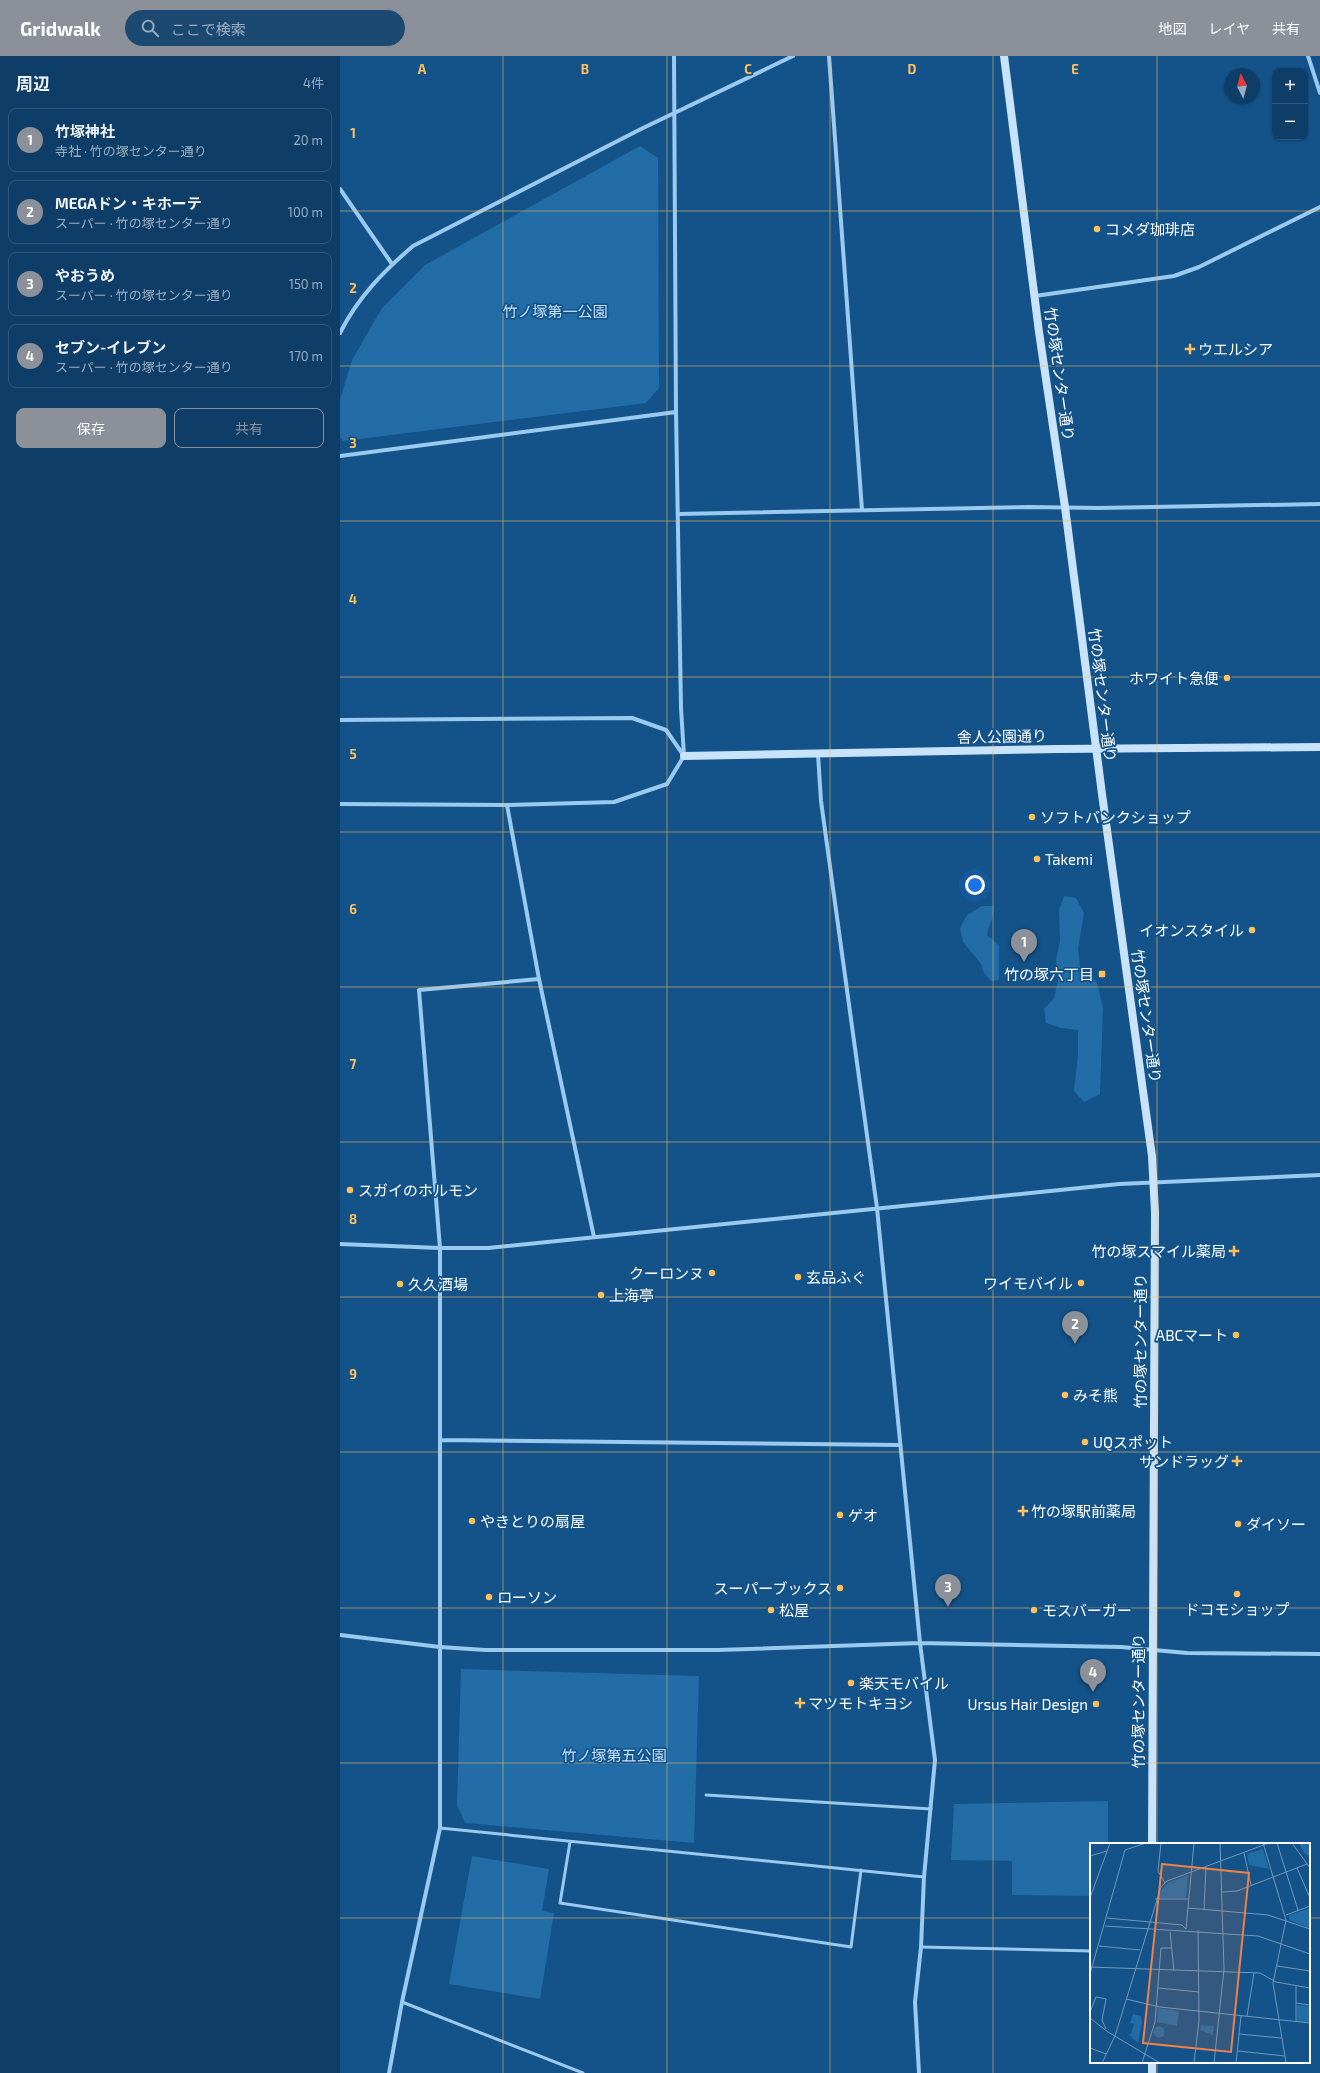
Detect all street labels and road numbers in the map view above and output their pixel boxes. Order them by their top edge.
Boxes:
street label: 竹の塚センター通り [1042,306,1078,442]
street label: 竹の塚センター通り [1086,627,1120,763]
street label: 舎人公園通り [957,726,1047,746]
street label: 竹の塚センター通り [1129,948,1165,1084]
street label: 竹の塚センター通り [1131,1273,1149,1409]
street label: 竹の塚センター通り [1129,1633,1147,1769]

